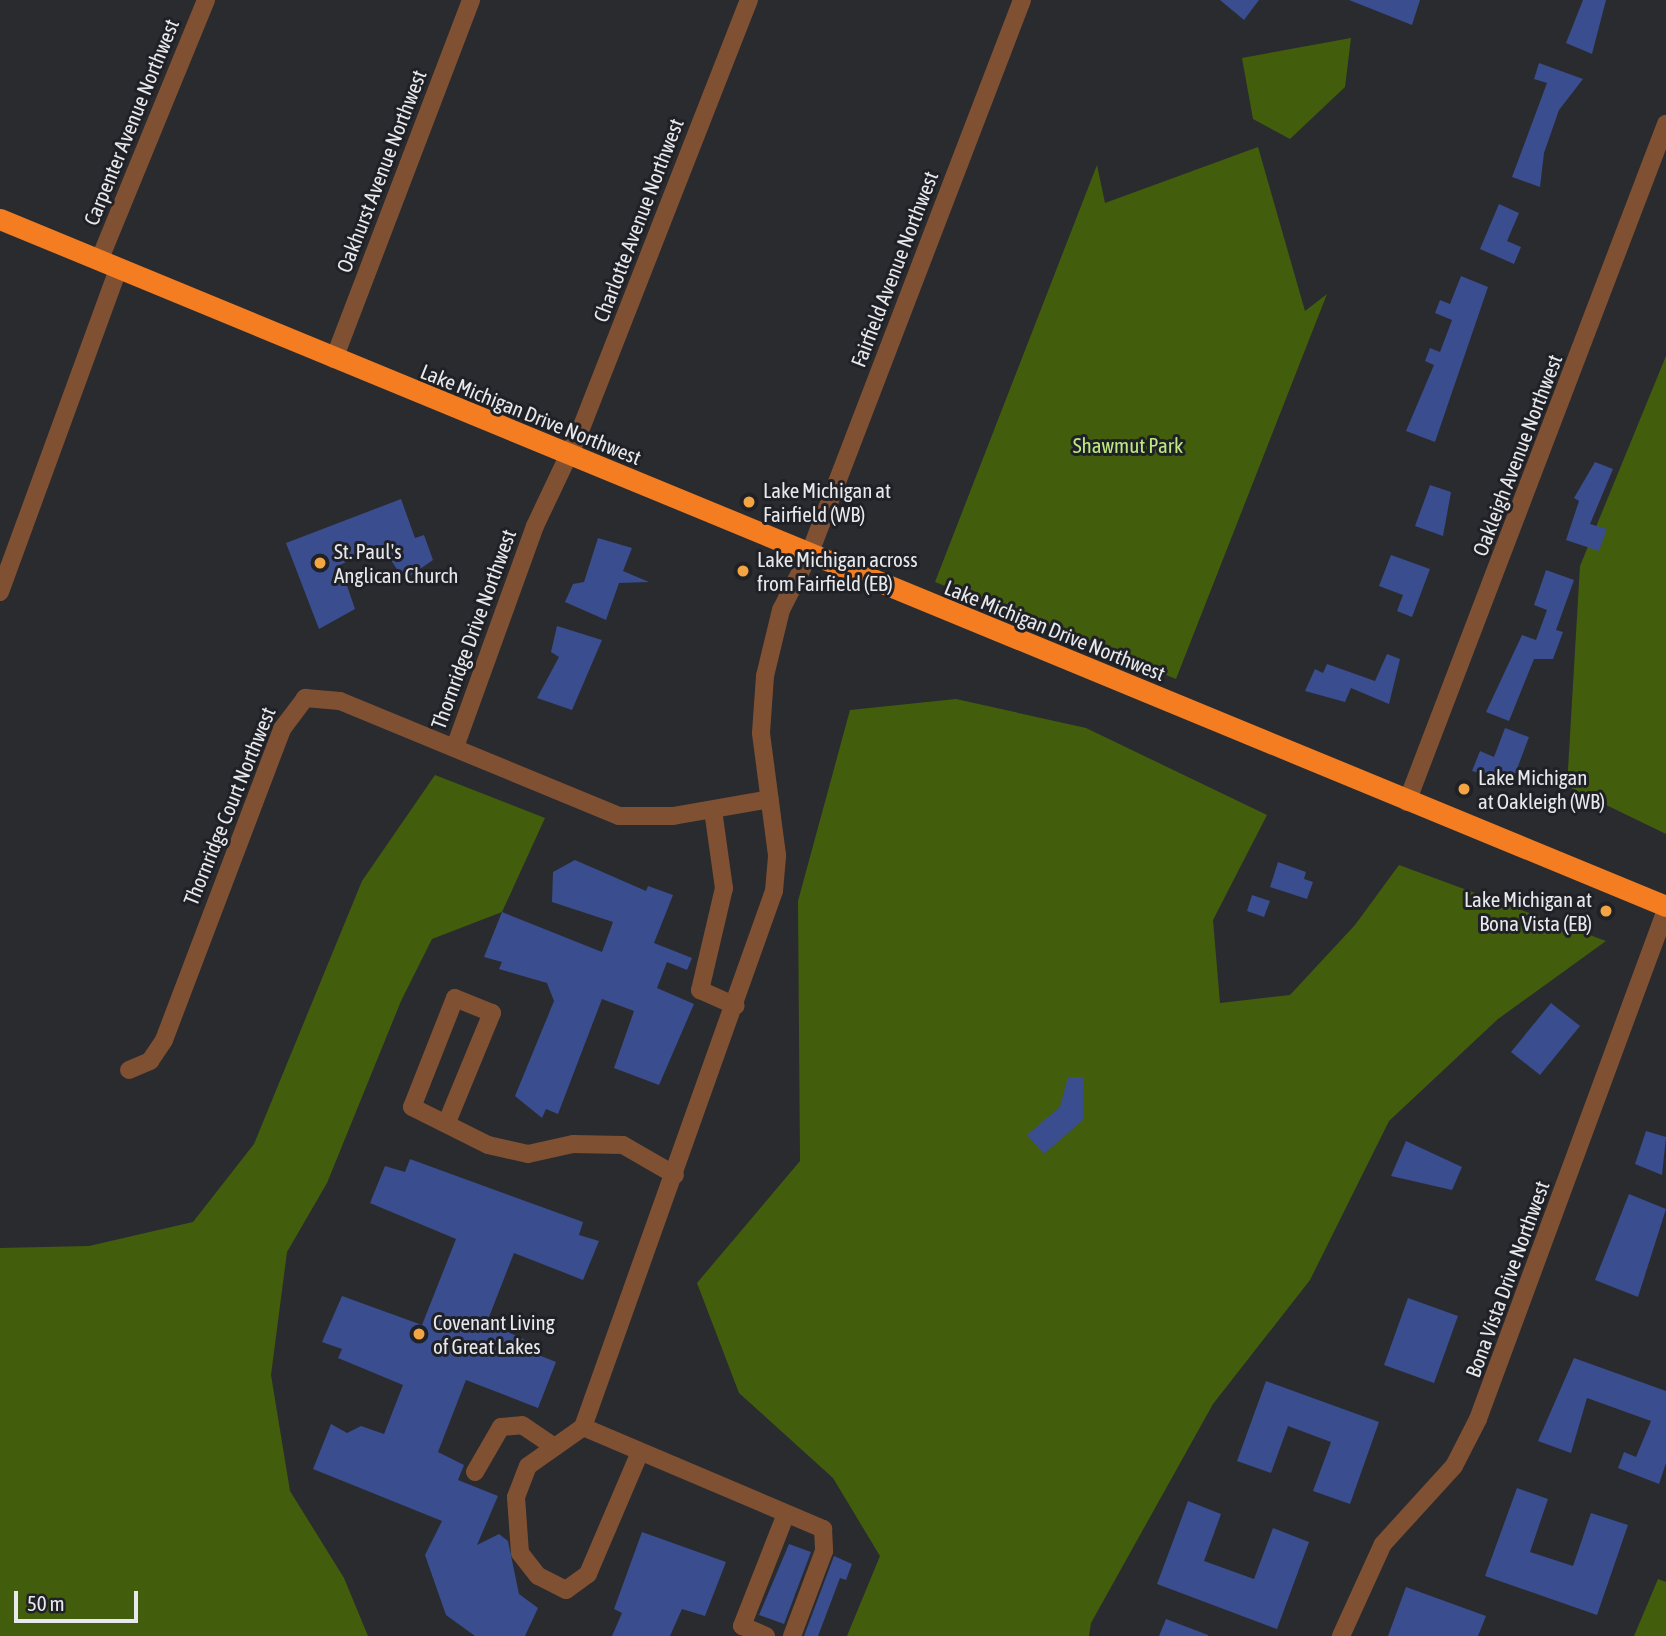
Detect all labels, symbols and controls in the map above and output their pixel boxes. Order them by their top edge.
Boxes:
street label: Carpenter Avenue Northwest [78,15,184,229]
street label: Oakhurst Avenue Northwest [331,66,431,276]
street label: Charlotte Avenue Northwest [588,115,688,325]
street label: Fairfield Avenue Northwest [845,167,943,371]
street label: Oakleigh Avenue Northwest [1467,351,1567,559]
street label: Lake Michigan Drive Northwest [417,358,645,470]
park label: Shawmut Park [1073,432,1183,458]
place label: Lake Michigan at Fairfield (WB) [763,477,891,527]
marker: Lake Michigan at Fairfield (WB) [741,494,757,510]
street label: Thornridge Drive Northwest [425,526,521,732]
place label: St. Paul's Anglican Church [334,538,458,588]
place label: Lake Michigan across from Fairfield (EB) [757,546,918,596]
marker: St. Paul's Anglican Church [312,555,328,571]
marker: Lake Michigan across from Fairfield (EB) [735,563,751,579]
street label: Lake Michigan Drive Northwest [941,574,1169,686]
street label: Thornridge Court Northwest [178,703,280,909]
place label: Lake Michigan at Oakleigh (WB) [1478,764,1605,814]
marker: Lake Michigan at Oakleigh (WB) [1456,781,1472,797]
place label: Lake Michigan at Bona Vista (EB) [1464,886,1592,936]
marker: Lake Michigan at Bona Vista (EB) [1598,903,1614,919]
street label: Bona Vista Drive Northwest [1460,1177,1554,1381]
place label: Covenant Living of Great Lakes [433,1309,555,1359]
marker: Covenant Living of Great Lakes [411,1326,427,1342]
scale bar [18,1576,142,1620]
text: 50 m [27,1591,65,1615]

